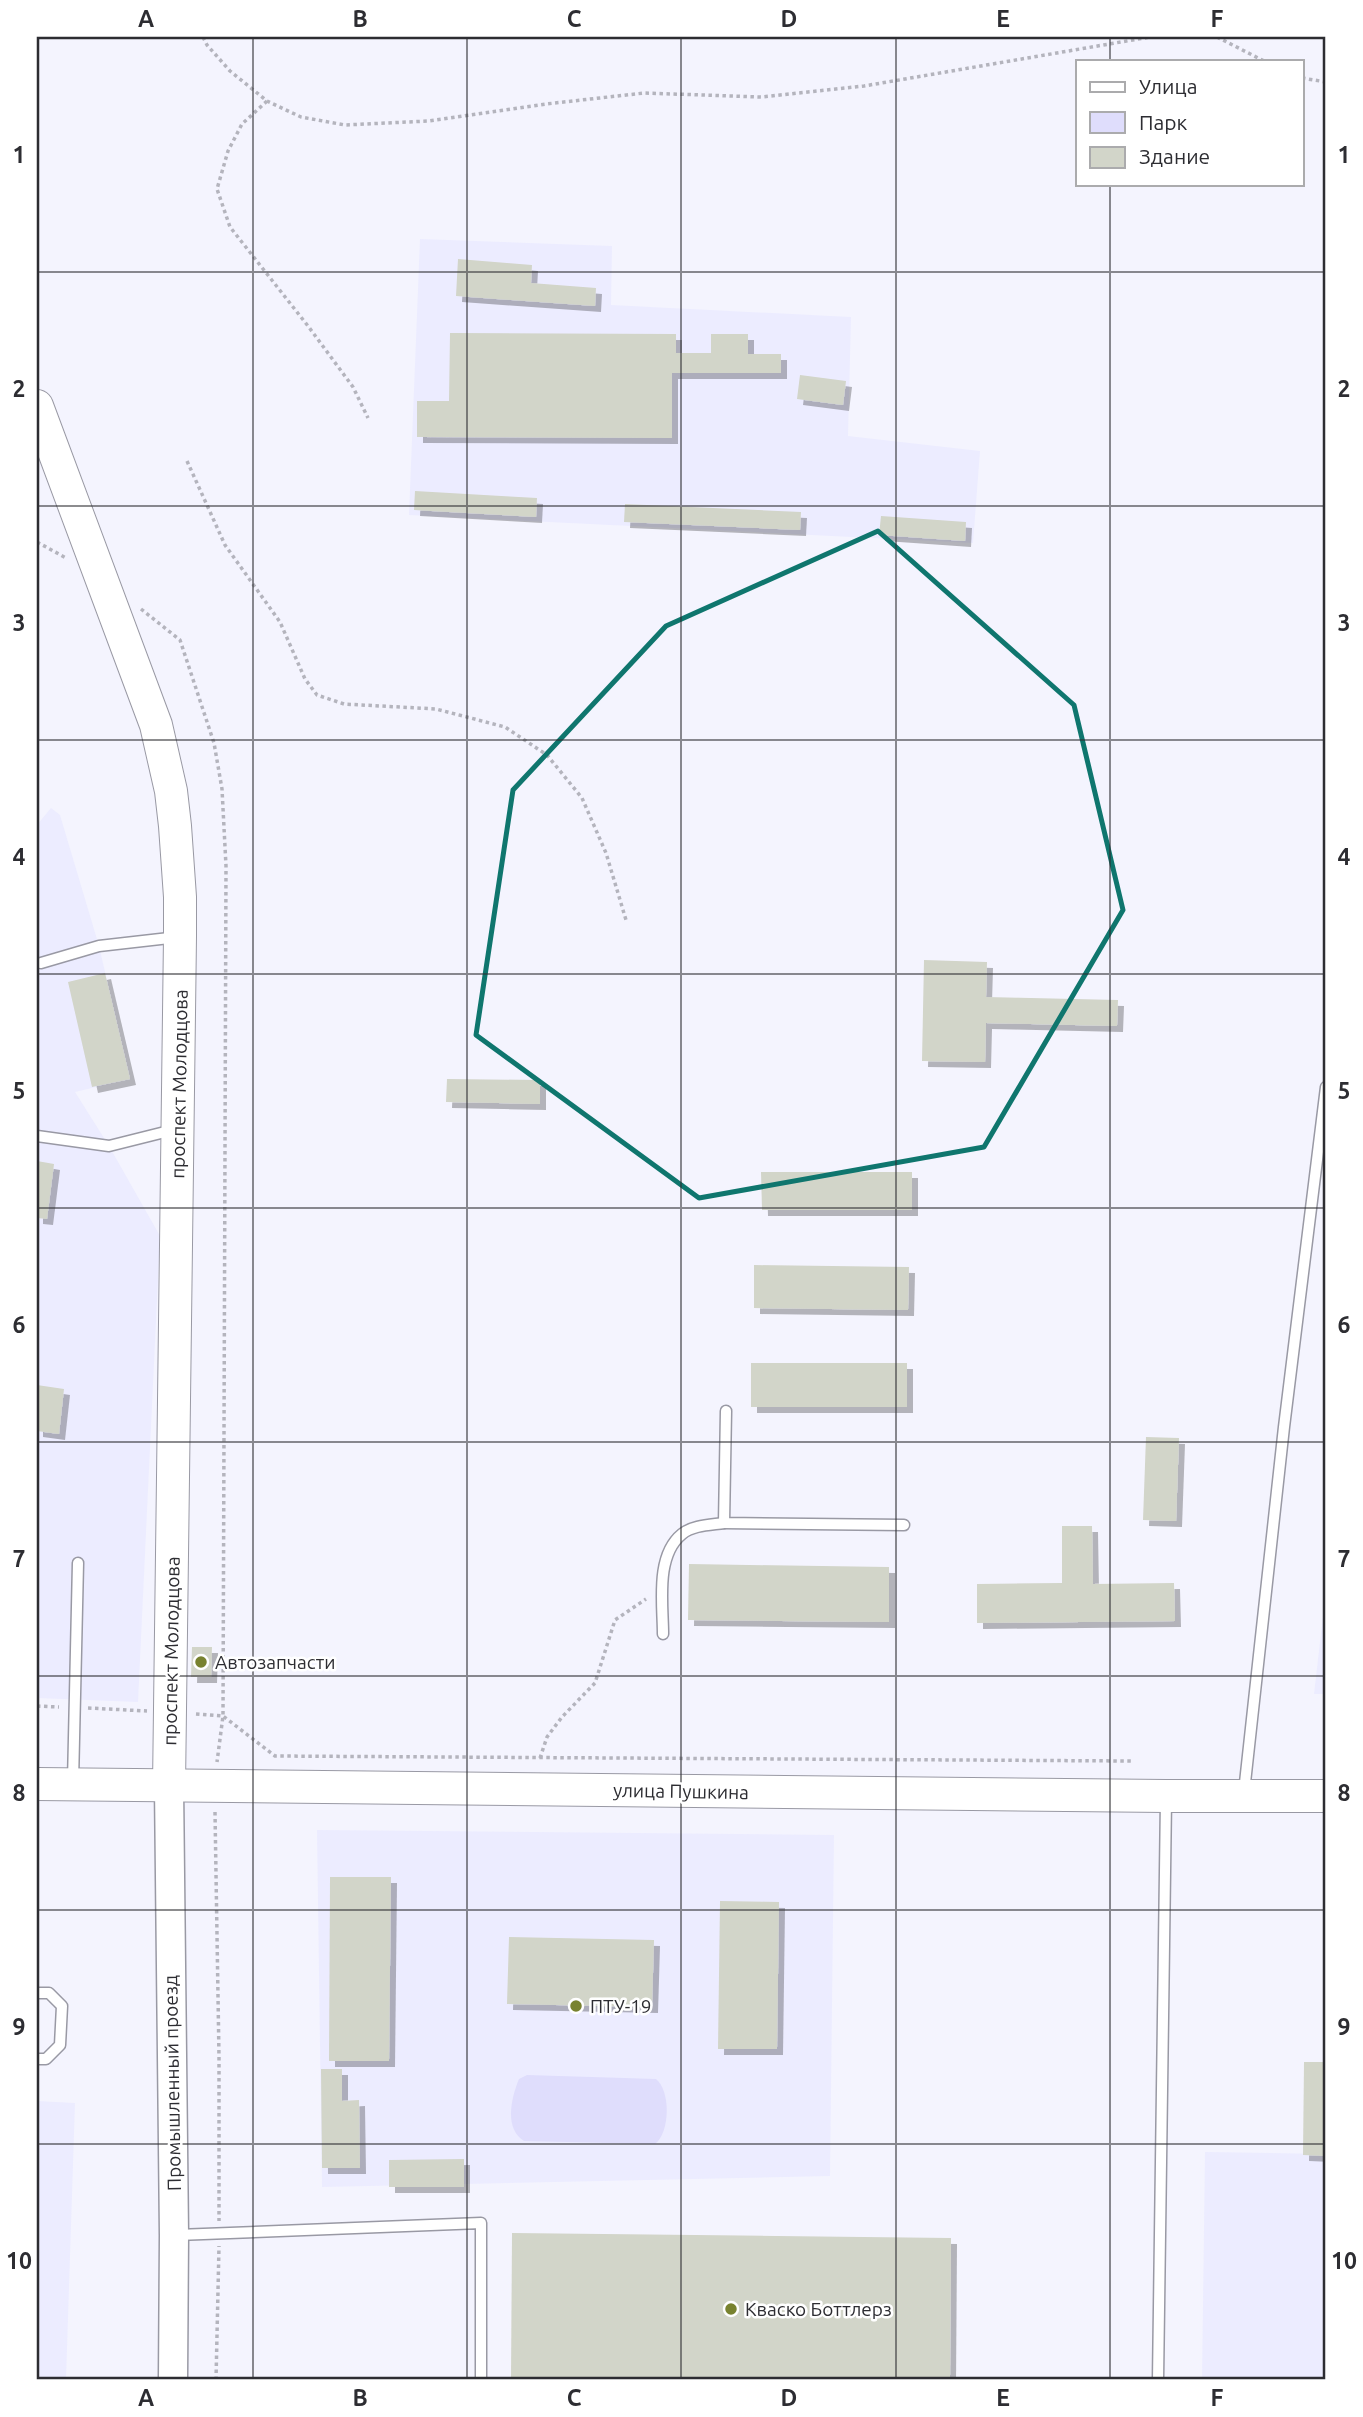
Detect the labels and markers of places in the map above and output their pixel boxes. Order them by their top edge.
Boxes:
place label: Автозапчасти [215,1651,336,1673]
marker: Автозапчасти [193,1654,209,1670]
place label: ПТУ-19 [590,1995,652,2017]
marker: ПТУ-19 [568,1998,584,2014]
place label: Кваско Боттлерз [745,2298,892,2320]
marker: Кваско Боттлерз [723,2301,739,2317]

